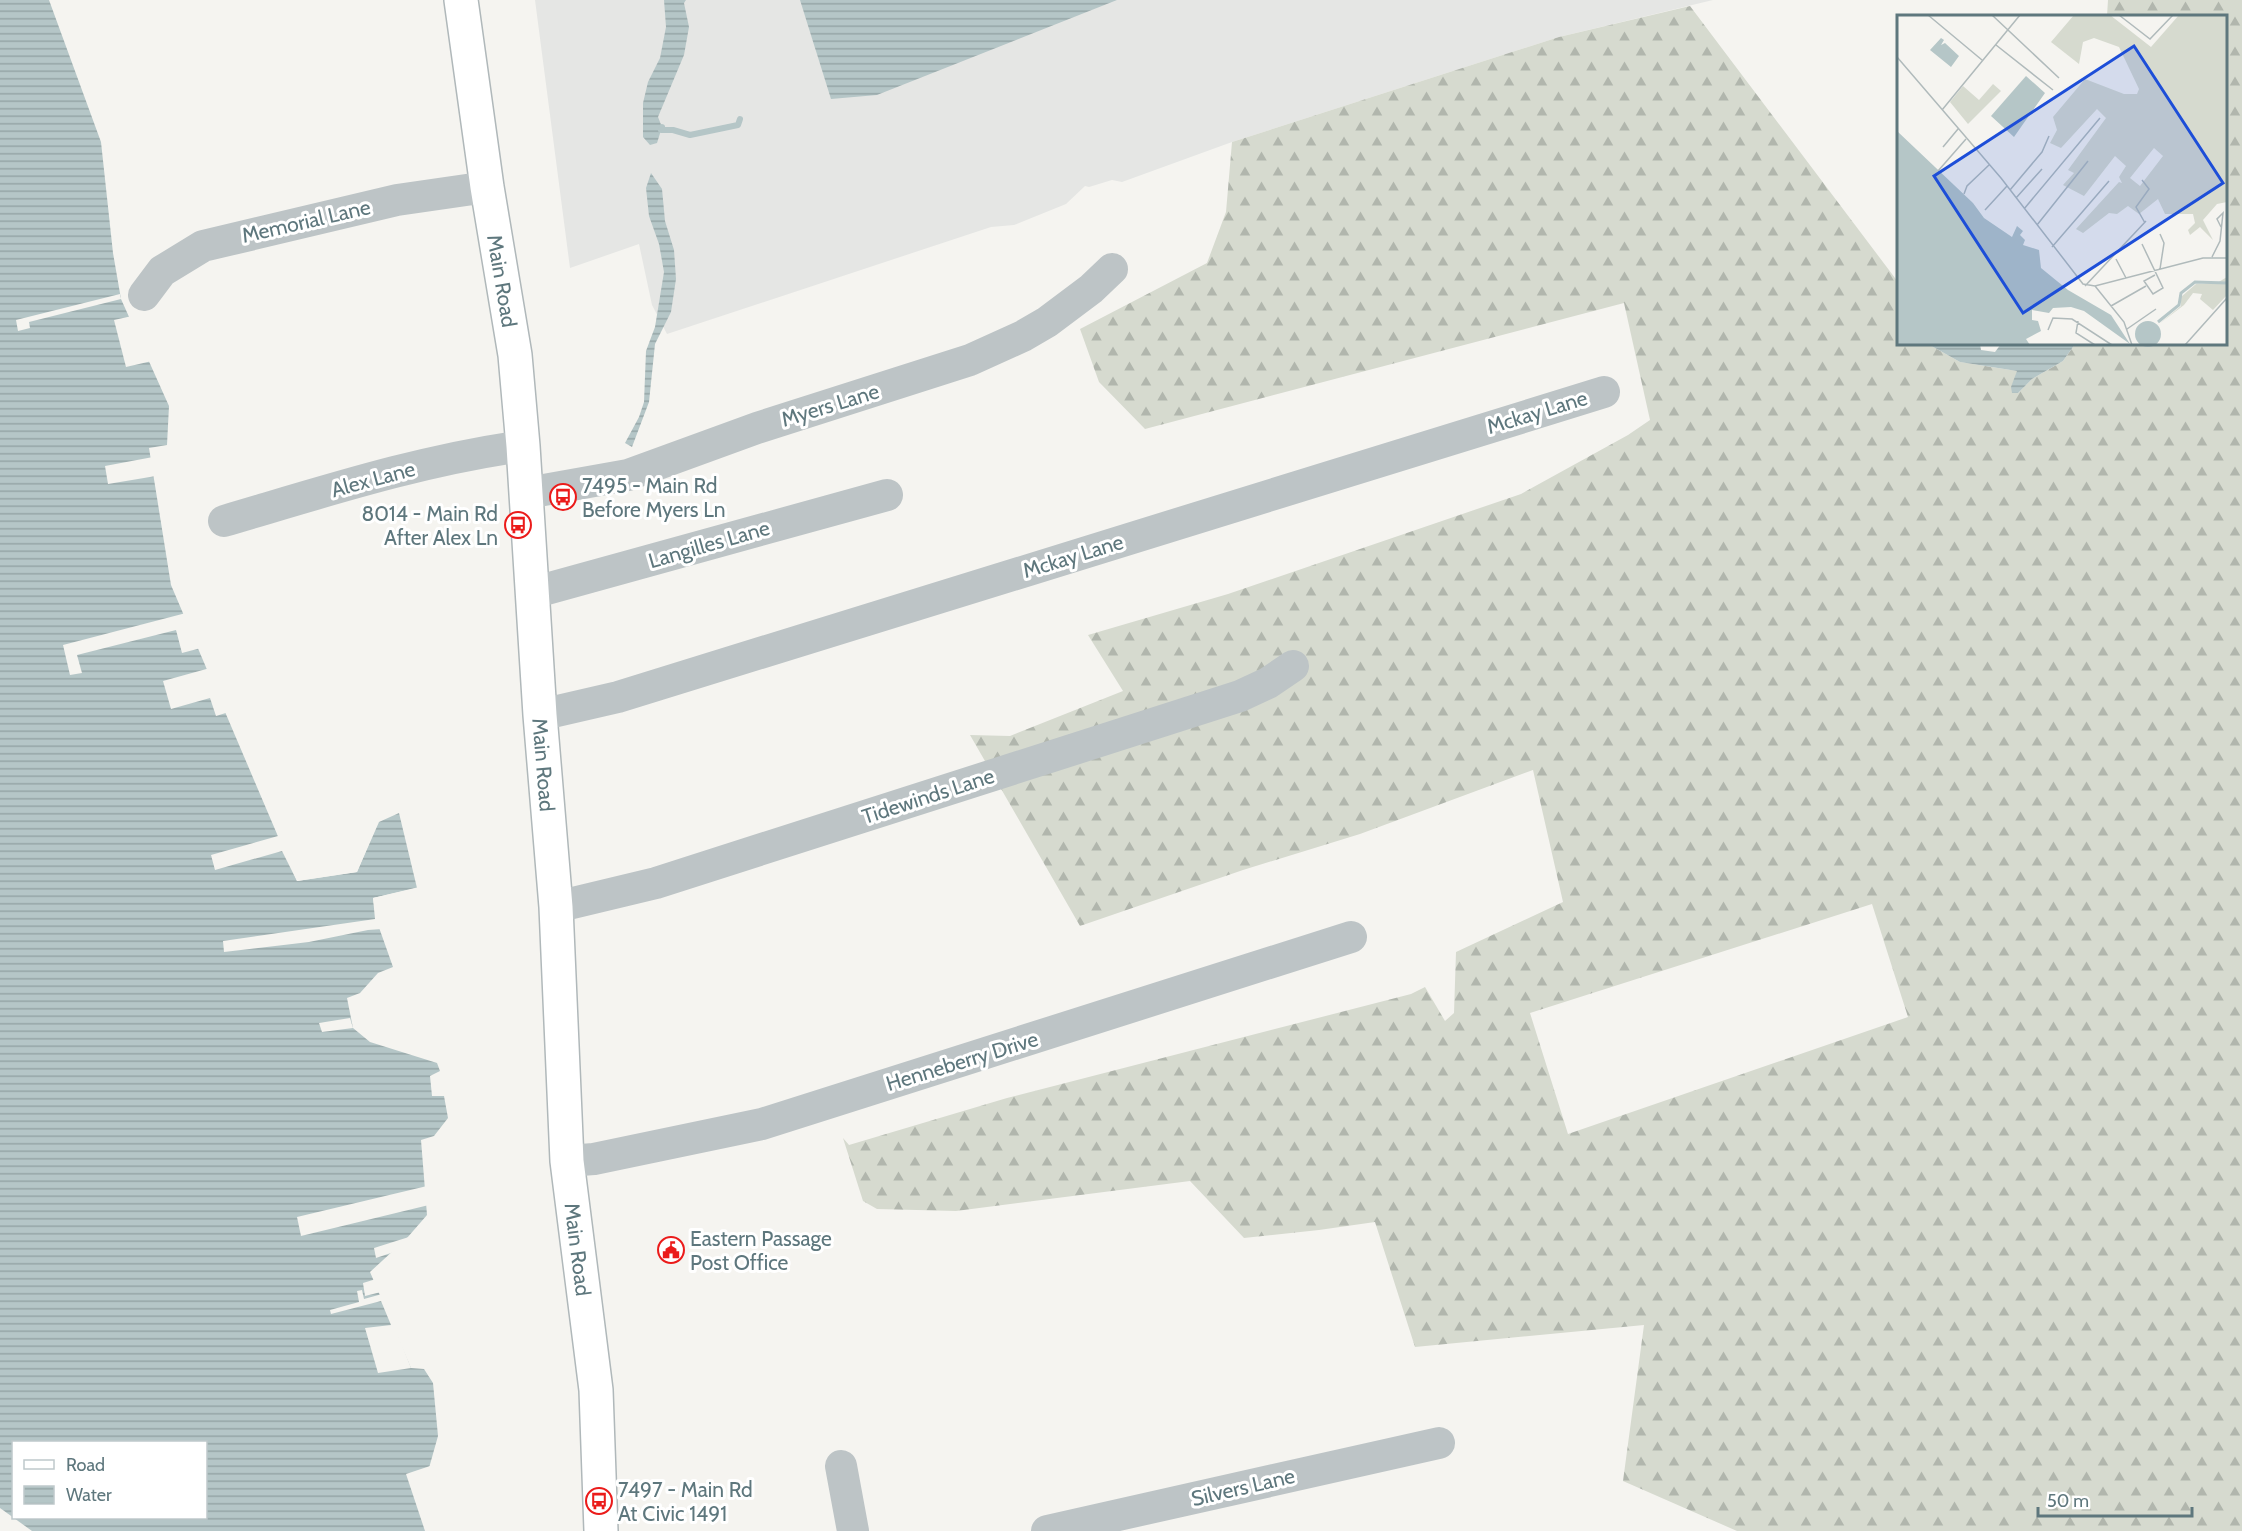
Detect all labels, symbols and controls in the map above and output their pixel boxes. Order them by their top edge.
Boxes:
inset map [1897,15,2227,345]
street label: Memorial Lane [239,194,373,248]
street label: Main Road [483,233,523,329]
street label: Myers Lane [778,378,882,432]
street label: Mckay Lane [1484,385,1590,439]
street label: Alex Lane [328,456,418,502]
place label: 7495 - Main Rd Before Myers Ln [582,473,725,522]
bus stop icon: 7495 - Main Rd Before Myers Ln [548,482,578,512]
place label: 8014 - Main Rd After Alex Ln [361,501,498,550]
bus stop icon: 8014 - Main Rd After Alex Ln [503,510,533,540]
street label: Langilles Lane [646,515,773,573]
street label: Mckay Lane [1020,529,1126,583]
street label: Main Road [528,717,560,812]
street label: Tidewinds Lane [859,763,997,829]
street label: Henneberry Drive [883,1026,1041,1096]
street label: Main Road [560,1201,596,1297]
place label: Eastern Passage Post Office [690,1226,832,1275]
public building icon: Eastern Passage Post Office [656,1235,686,1265]
legend [12,1441,207,1519]
text: Road [66,1454,105,1476]
street label: Silvers Lane [1189,1463,1297,1511]
place label: 7497 - Main Rd At Civic 1491 [618,1477,753,1526]
scale bar [2038,1480,2192,1518]
text: Water [66,1484,112,1506]
bus stop icon: 7497 - Main Rd At Civic 1491 [584,1486,614,1516]
text: 50 m [2047,1490,2089,1512]

